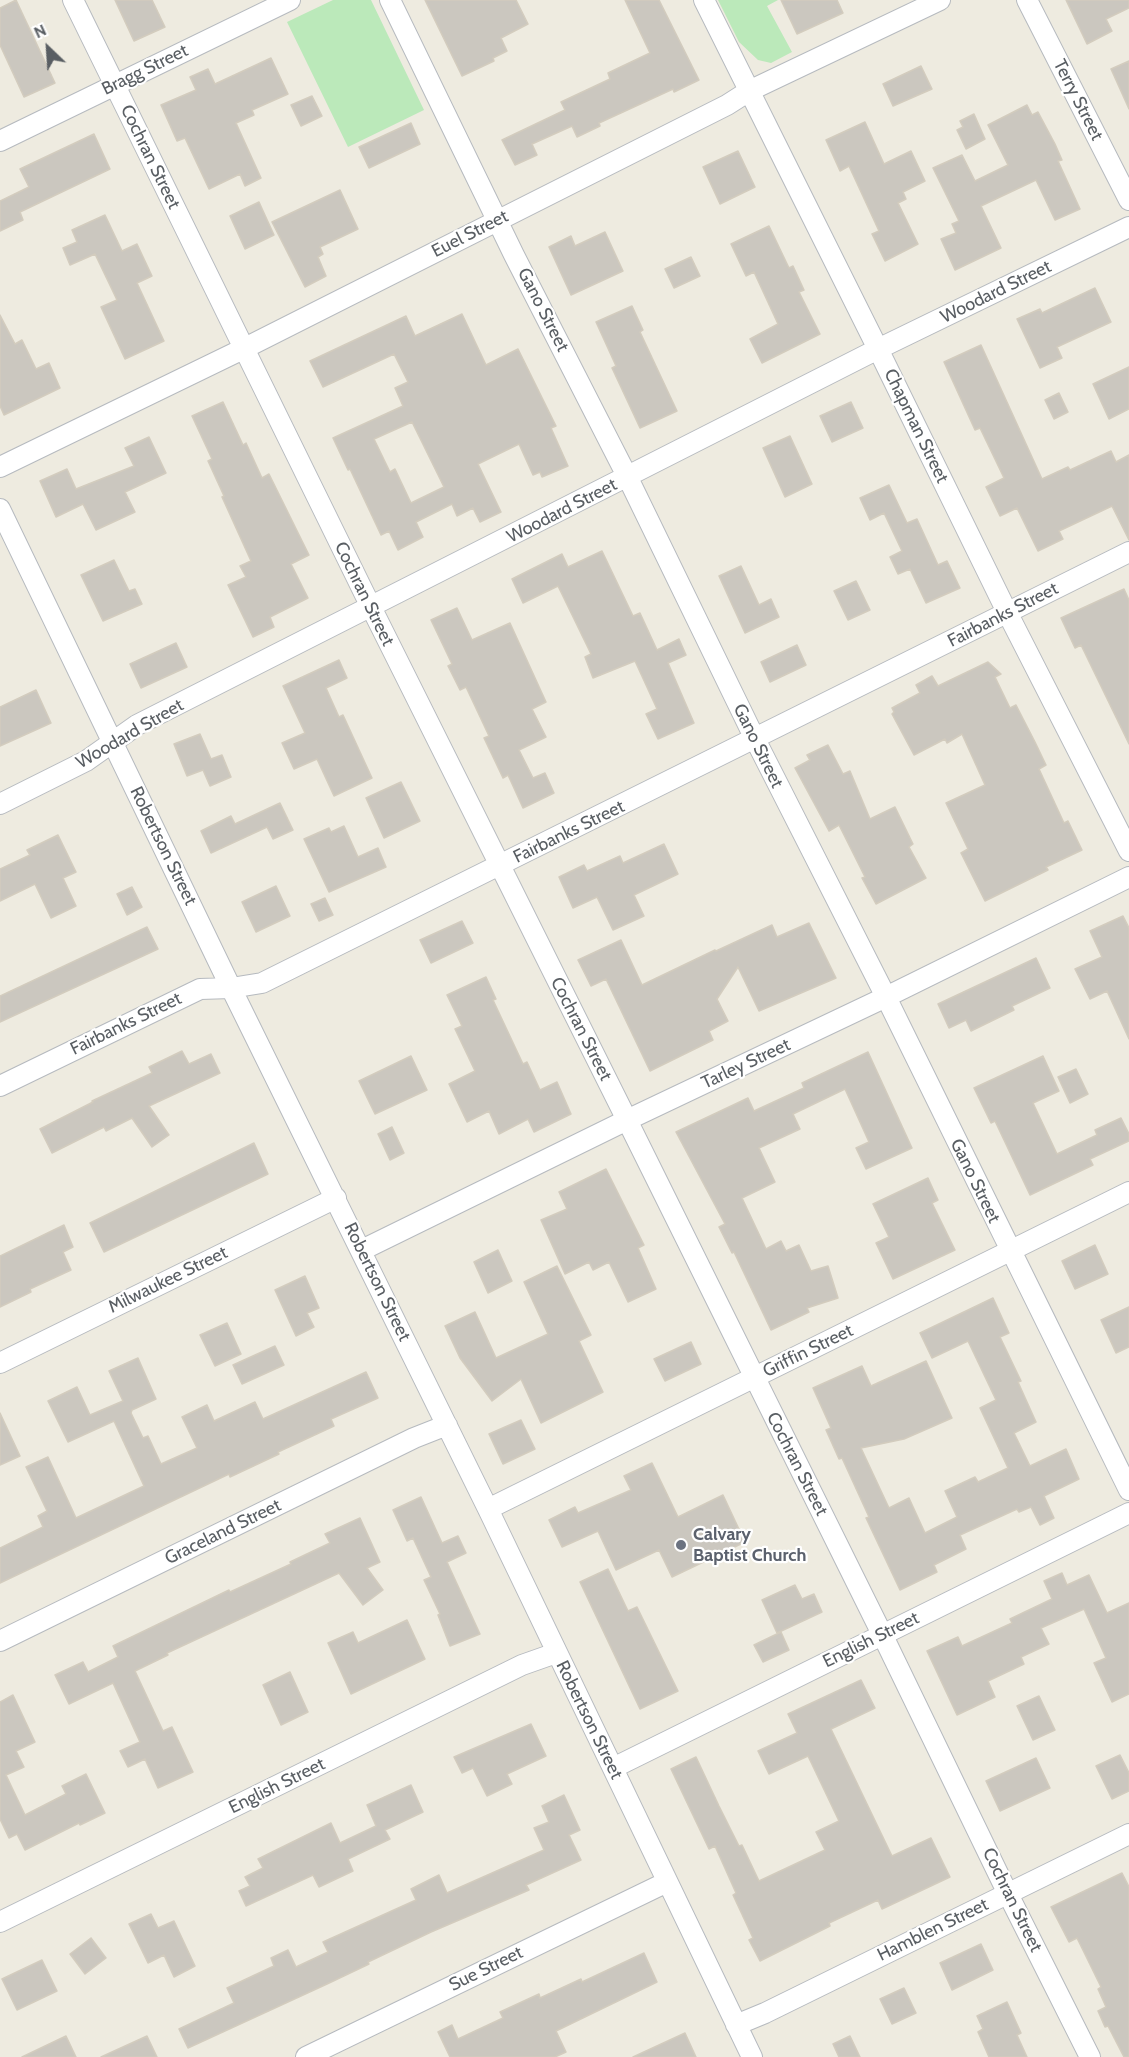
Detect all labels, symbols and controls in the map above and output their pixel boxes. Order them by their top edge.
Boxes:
north arrow [18,18,78,78]
text: N [31,20,49,42]
street label: Bragg Street [98,40,192,100]
street label: Terry Street [1048,56,1108,144]
street label: Cochran Street [115,101,185,213]
street label: Euel Street [428,206,512,262]
street label: Woodard Street [937,256,1055,328]
street label: Gano Street [513,265,573,355]
street label: Chapman Street [879,365,953,487]
street label: Woodard Street [503,474,621,548]
street label: Cochran Street [329,538,399,650]
street label: Fairbanks Street [944,578,1062,652]
street label: Woodard Street [72,695,188,773]
street label: Gano Street [728,700,788,792]
street label: Robertson Street [125,783,201,909]
street label: Fairbanks Street [510,796,628,868]
street label: Cochran Street [546,974,616,1084]
street label: Fairbanks Street [67,988,185,1060]
street label: Tarley Street [698,1034,794,1094]
street label: Gano Street [945,1135,1005,1227]
street label: Robertson Street [339,1219,415,1345]
street label: Milwaukee Street [105,1242,231,1318]
street label: Griffin Street [759,1320,857,1382]
street label: Cochran Street [762,1409,832,1519]
street label: Graceland Street [161,1495,285,1569]
place label: Calvary Baptist Church [693,1524,806,1567]
marker: Calvary Baptist Church [674,1538,688,1552]
street label: English Street [819,1607,923,1673]
street label: Robertson Street [551,1657,627,1783]
street label: English Street [225,1753,329,1819]
street label: Cochran Street [977,1844,1047,1956]
street label: Hamblen Street [874,1894,992,1966]
street label: Sue Street [446,1942,526,1996]

